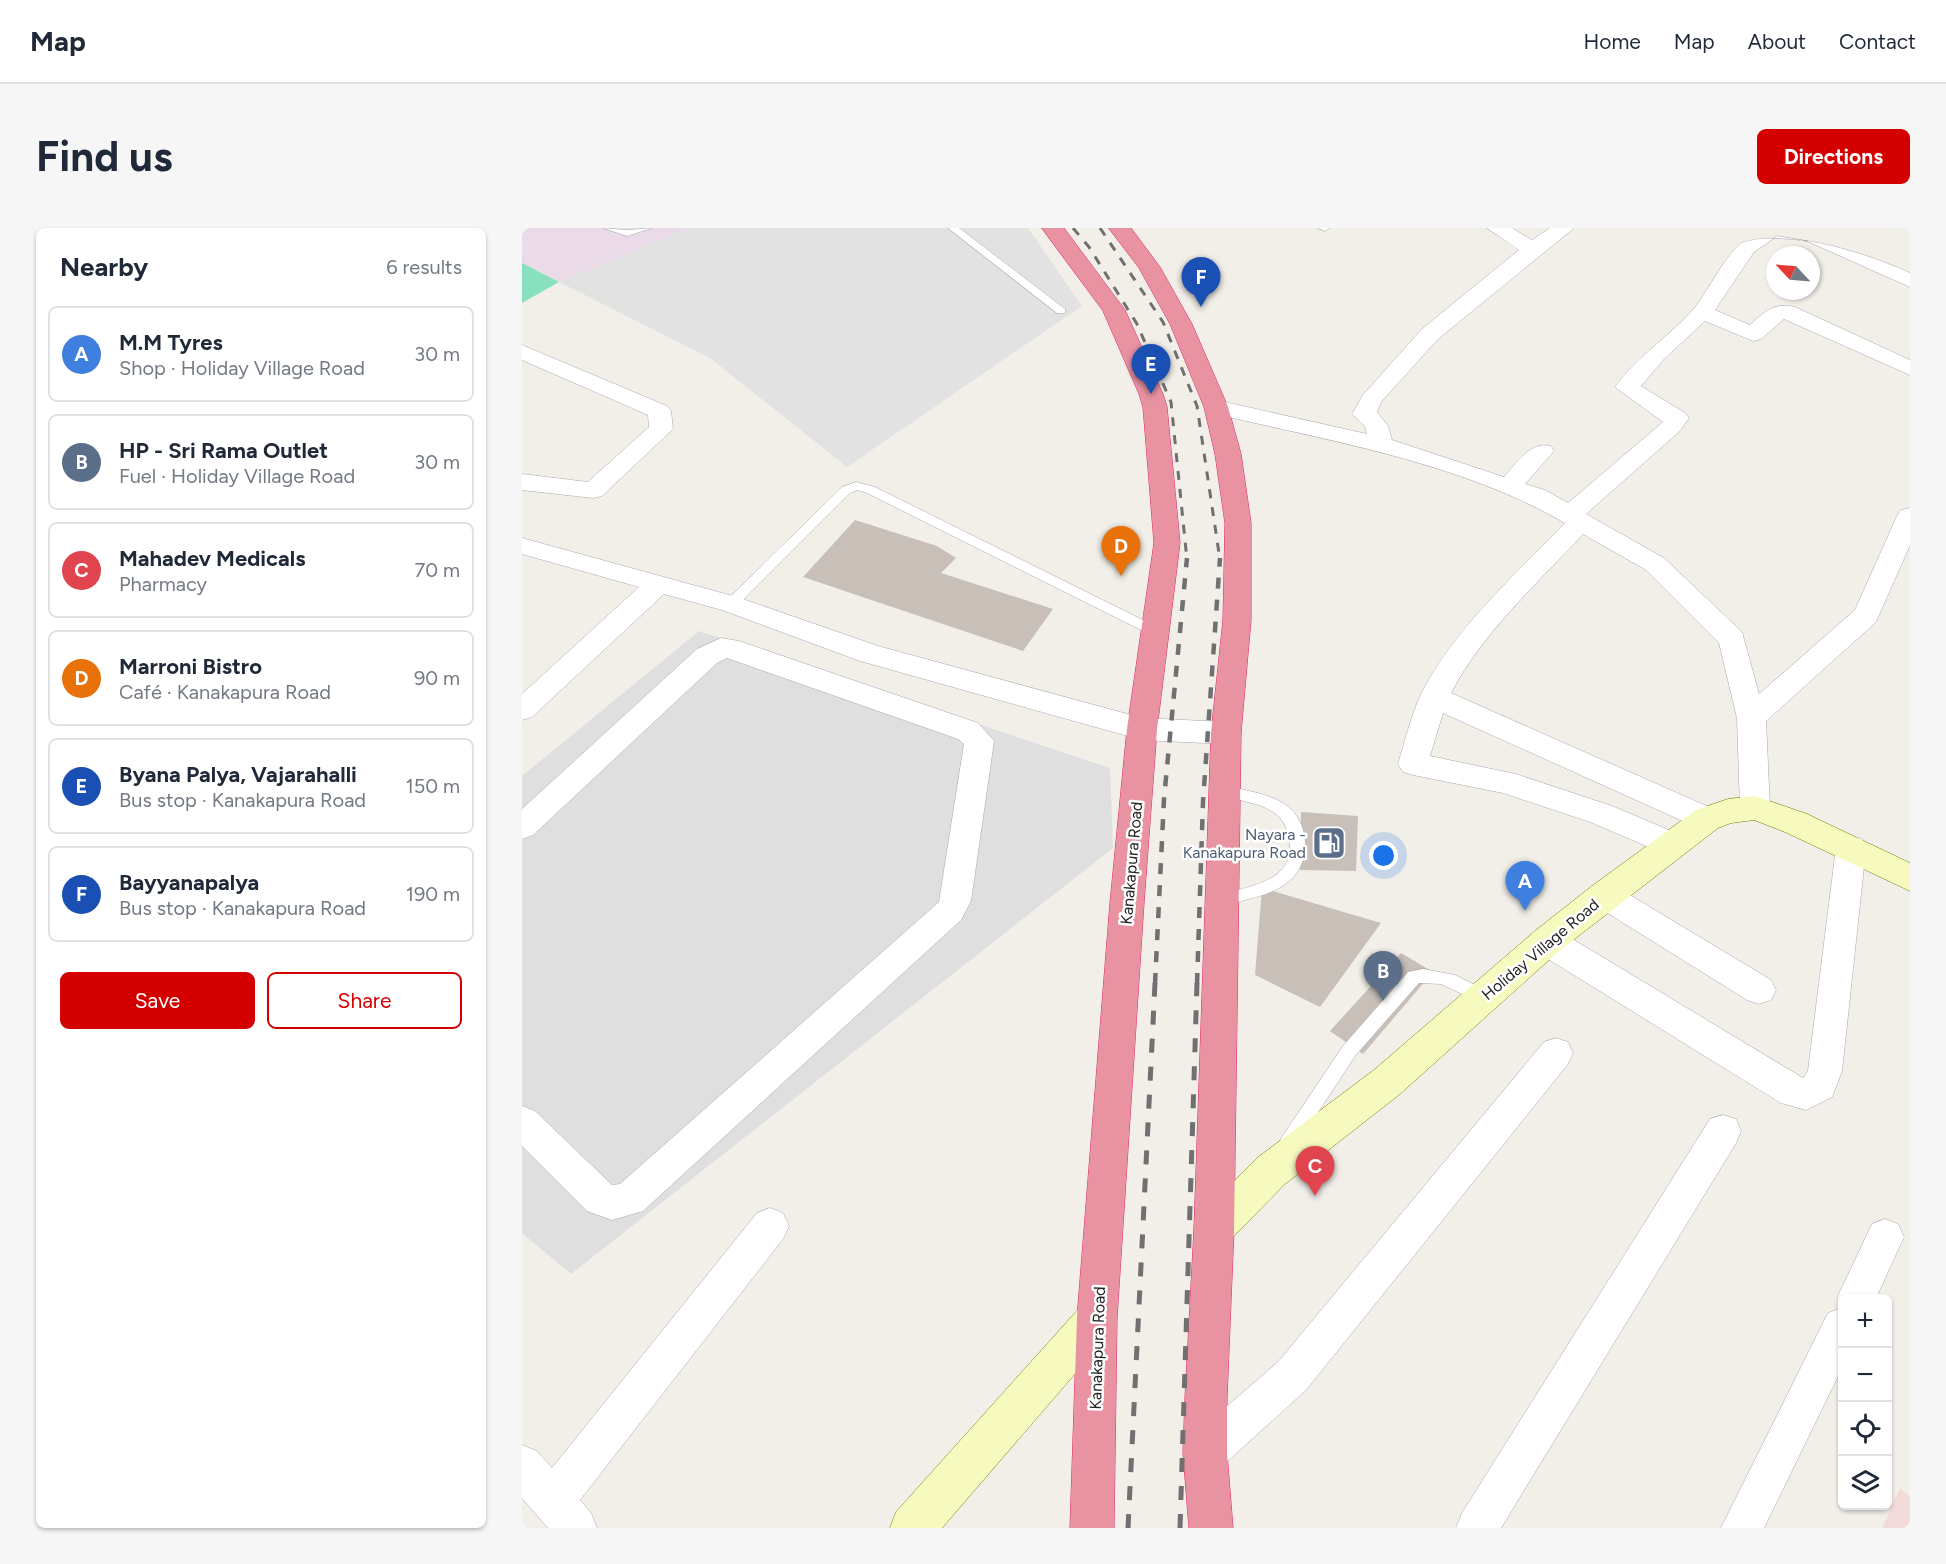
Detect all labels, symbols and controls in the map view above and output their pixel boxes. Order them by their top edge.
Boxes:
text: Map [30,24,86,58]
text: Home [1584,29,1641,54]
text: Map [1674,29,1715,54]
text: About [1748,29,1806,54]
text: Contact [1839,29,1916,54]
button: Directions [1757,129,1910,184]
text: Find us [36,131,173,182]
north arrow [1766,246,1820,300]
text: Nearby [60,251,148,283]
text: 6 results [386,255,462,279]
pin: F [1182,257,1220,307]
text: M.M Tyres [119,329,223,356]
text: A [74,342,89,366]
text: 30 m [414,342,460,366]
pin: E [1132,344,1170,394]
text: Shop · Holiday Village Road [119,356,365,380]
text: HP - Sri Rama Outlet [119,437,328,464]
text: B [75,450,88,474]
text: 30 m [414,450,460,474]
text: Fuel · Holiday Village Road [119,464,355,488]
pin: D [1102,526,1140,576]
text: Mahadev Medicals [119,545,305,572]
text: C [74,558,89,582]
text: 70 m [414,558,460,582]
text: Pharmacy [119,572,207,596]
text: Marroni Bistro [119,653,262,680]
text: D [75,666,89,690]
text: 90 m [414,666,460,690]
text: Café · Kanakapura Road [119,680,331,704]
text: Byana Palya, Vajarahalli [119,761,357,788]
text: E [76,774,87,798]
text: 150 m [405,774,460,798]
text: Bus stop · Kanakapura Road [119,788,366,812]
street label: Kanakapura Road [1117,801,1146,925]
place label: Nayara - Kanakapura Road [1183,825,1306,862]
fuel station icon: Nayara - Kanakapura Road [1311,825,1347,861]
your location [1369,841,1398,870]
pin: A [1506,862,1544,911]
text: Bayyanapalya [119,869,259,896]
text: F [76,882,87,906]
text: 190 m [406,882,460,906]
street label: Holiday Village Road [1478,895,1603,1004]
text: Bus stop · Kanakapura Road [119,896,366,920]
pin: B [1364,952,1402,1001]
button: Save [60,972,255,1029]
button: Share [267,972,462,1029]
pin: C [1296,1146,1334,1196]
street label: Kanakapura Road [1086,1286,1109,1410]
map controls [1838,1294,1892,1510]
button: + [1838,1294,1892,1348]
button: − [1838,1348,1892,1402]
button: locate [1838,1402,1892,1456]
button: layers [1838,1456,1892,1510]

